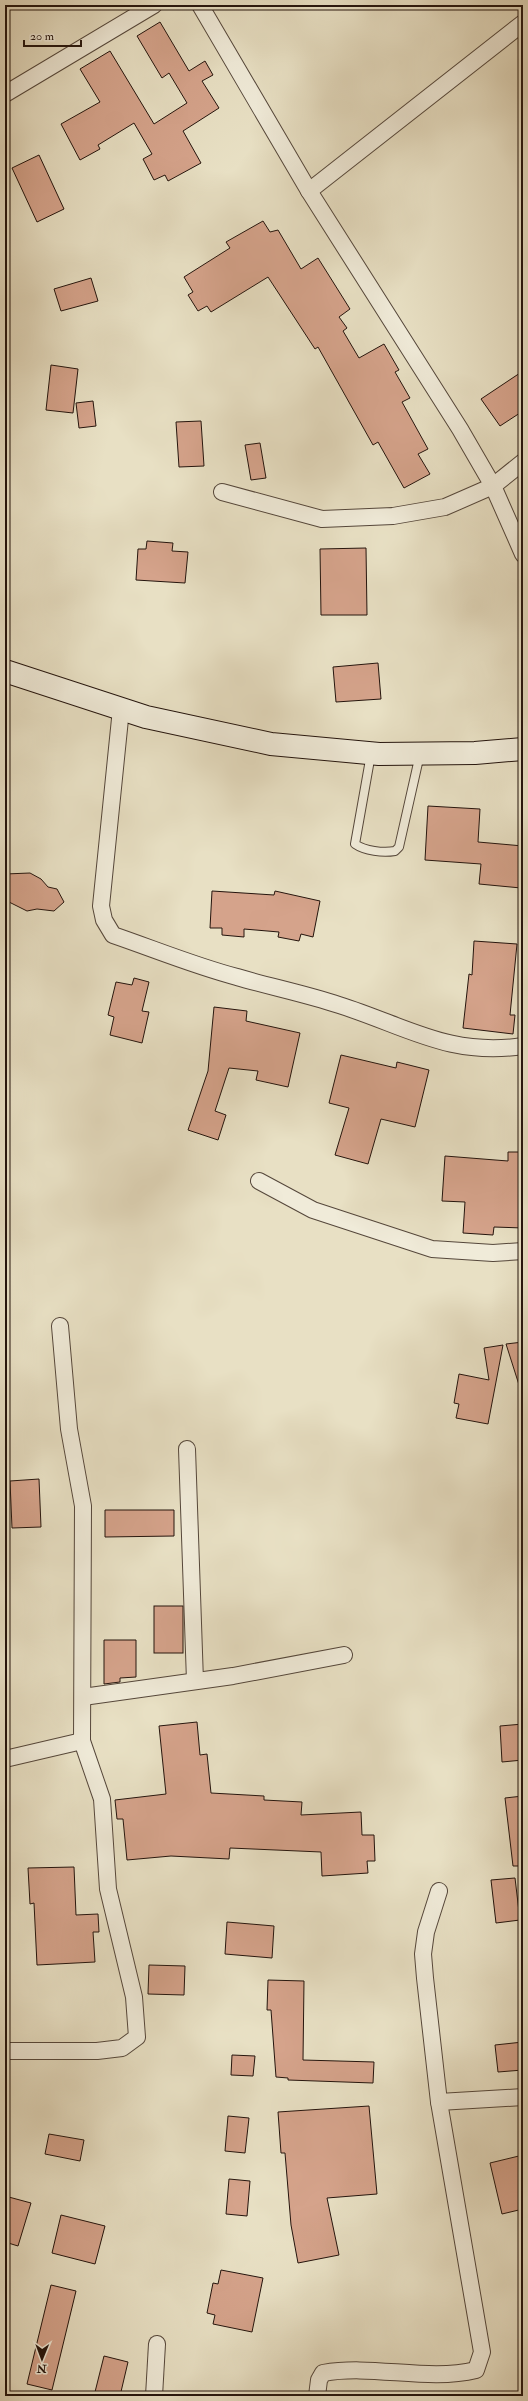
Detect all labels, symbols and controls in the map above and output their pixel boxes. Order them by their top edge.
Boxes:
scale bar [24,22,81,48]
text: 20 m [30,29,55,44]
north arrow [22,2339,62,2379]
text: N [36,2362,48,2375]

